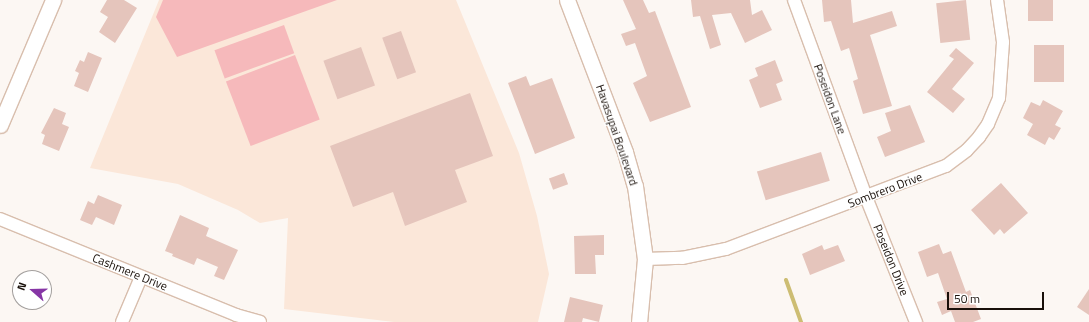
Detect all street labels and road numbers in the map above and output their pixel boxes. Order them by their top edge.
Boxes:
street label: Poseidon Lane [811,62,849,136]
street label: Havasupai Boulevard [593,82,641,188]
street label: Sombrero Drive [846,169,924,211]
street label: Poseidon Drive [870,222,912,298]
street label: Cashmere Drive [90,250,170,294]

